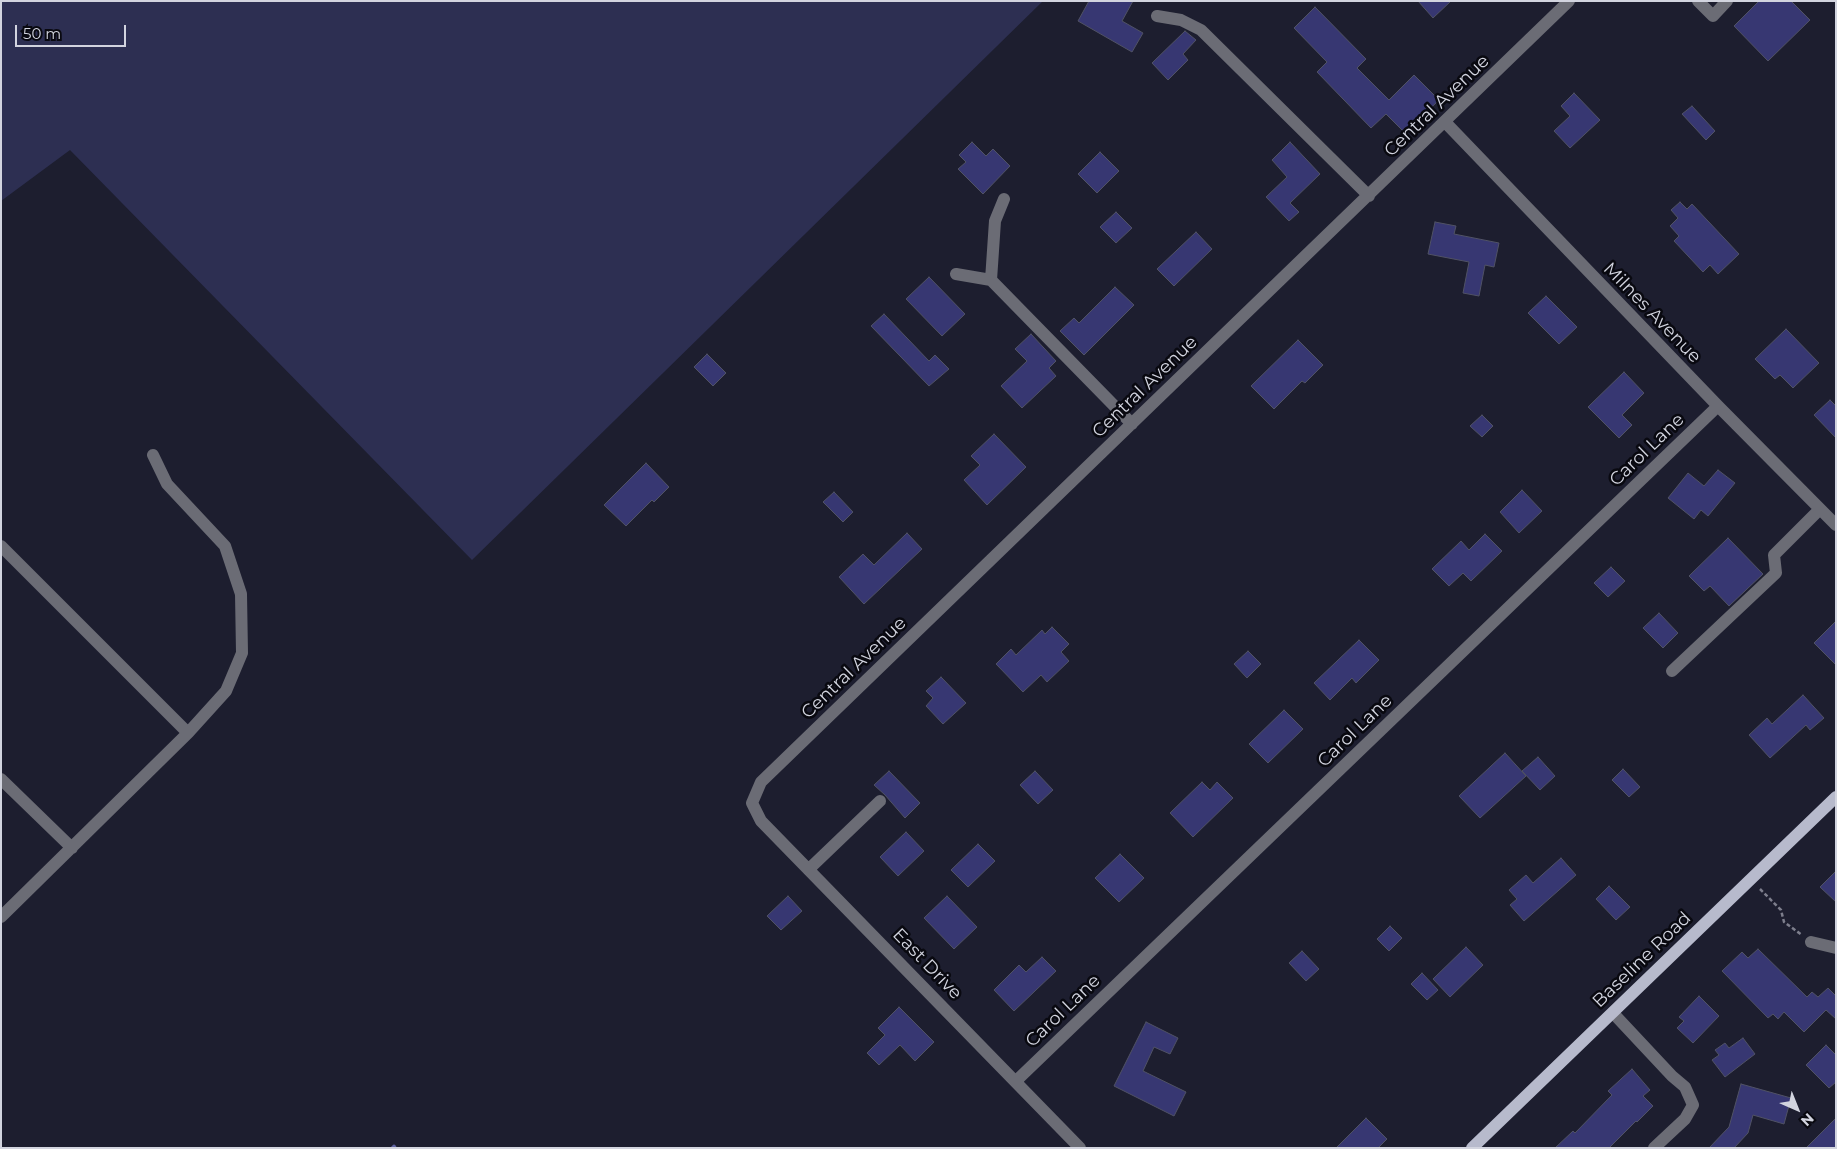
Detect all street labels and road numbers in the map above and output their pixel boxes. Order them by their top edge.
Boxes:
street label: Central Avenue [1380,51,1494,161]
street label: Milnes Avenue [1599,258,1705,368]
street label: Central Avenue [1088,332,1202,442]
street label: Carol Lane [1605,409,1689,491]
street label: Central Avenue [797,613,911,723]
street label: Carol Lane [1313,690,1397,772]
street label: Baseline Road [1588,908,1696,1012]
street label: East Drive [888,924,966,1004]
street label: Carol Lane [1021,970,1105,1052]

